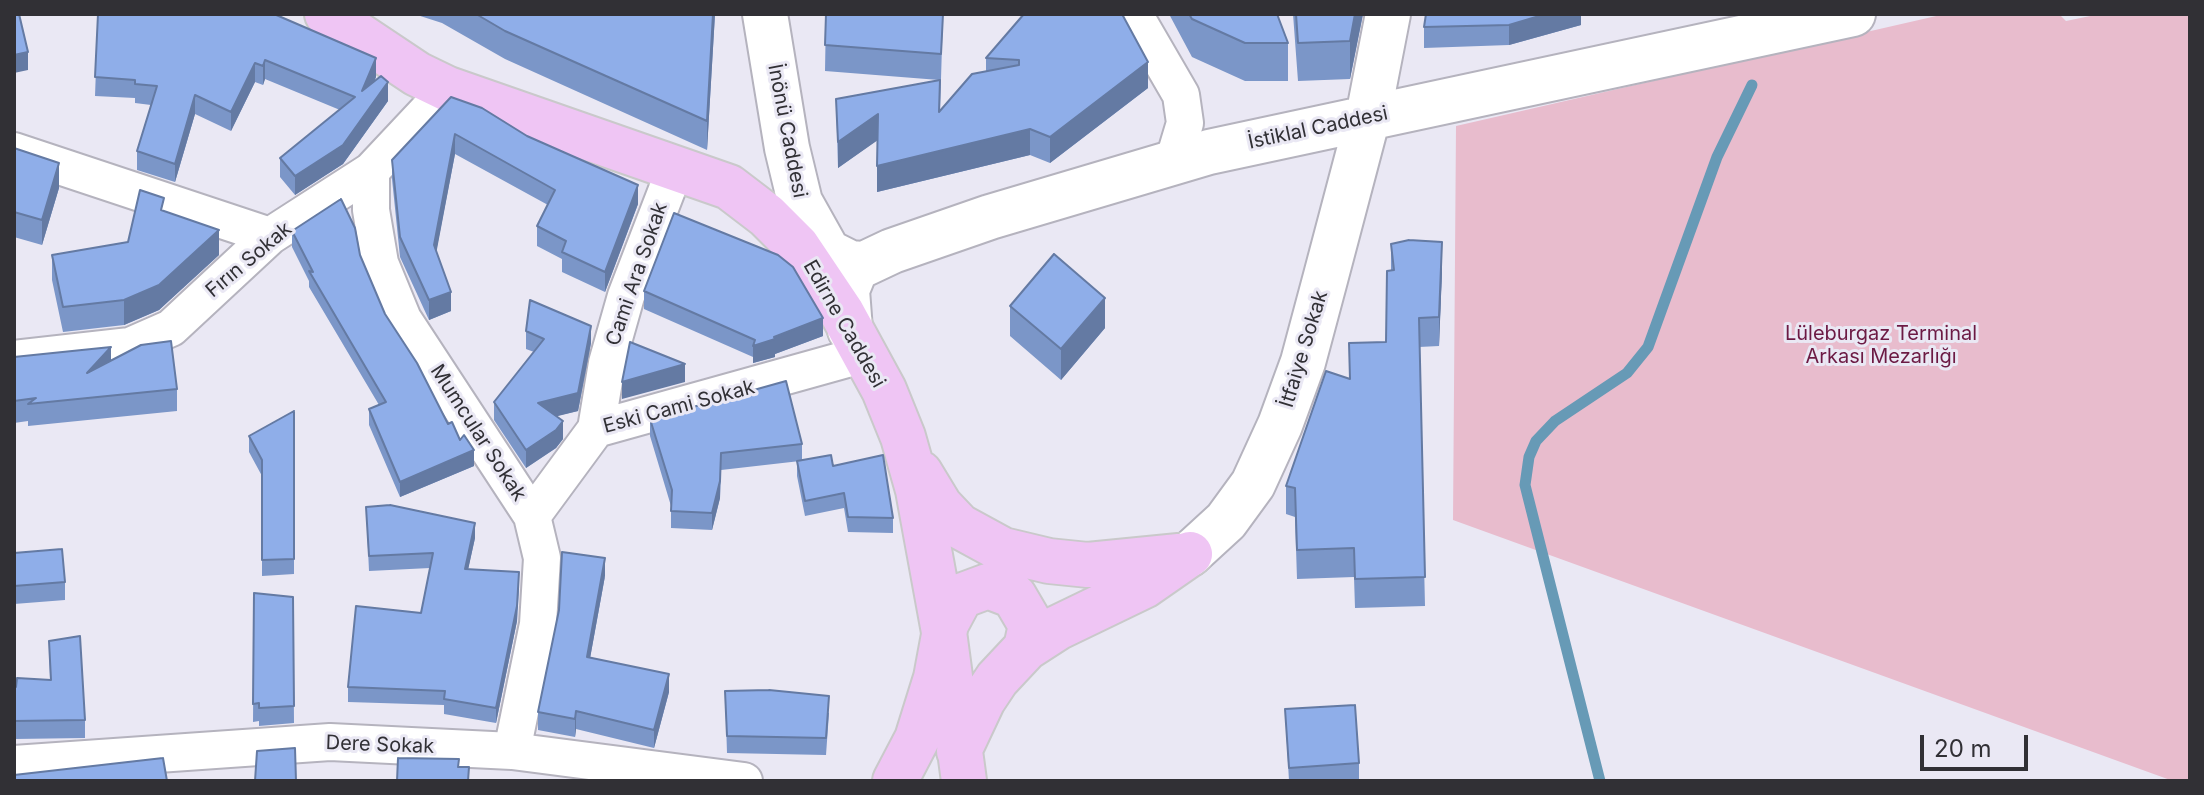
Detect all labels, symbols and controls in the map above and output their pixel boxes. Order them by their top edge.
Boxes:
street label: İnönü Caddesi [762,62,812,200]
street label: İstiklal Caddesi [1246,101,1390,155]
street label: Cami Ara Sokak [601,199,673,349]
street label: Fırın Sokak [201,217,297,303]
street label: Edirne Caddesi [798,256,890,392]
street label: İtfaiye Sokak [1275,288,1333,410]
park label: Lüleburgaz Terminal Arkası Mezarlığı [1785,322,1977,369]
street label: Mumcular Sokak [425,360,531,506]
street label: Eski Cami Sokak [601,375,757,439]
scale bar [1924,719,2032,769]
street label: Dere Sokak [325,731,435,759]
text: 20 m [1934,734,1992,763]

